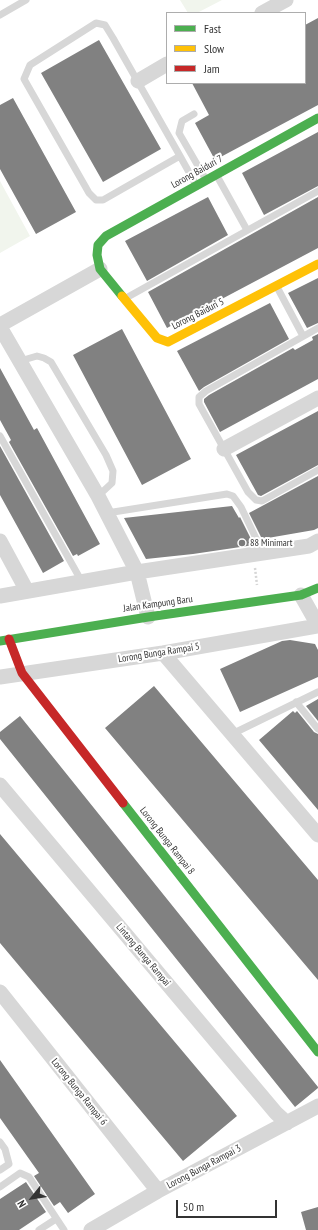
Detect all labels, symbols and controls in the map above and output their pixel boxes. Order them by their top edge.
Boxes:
legend [166,12,306,84]
text: Fast [204,21,221,36]
text: Slow [204,41,224,56]
text: Jam [204,61,220,76]
street label: Lorong Baiduri 7 [169,153,225,191]
street label: Lorong Baiduri 5 [170,296,226,332]
place label: 88 Minimart [250,537,292,549]
marker: 88 Minimart [237,538,247,548]
street label: Jalan Kampung Baru [123,593,193,615]
street label: Lorong Bunga Rampai 5 [117,641,201,665]
street label: Lorong Bunga Rampai 8 [137,805,197,877]
street label: Lintang Bunga Rampai [113,921,173,989]
street label: Lorong Bunga Rampai 6 [48,1056,110,1128]
street label: Lorong Bunga Rampai 3 [165,1142,243,1192]
north arrow [12,1178,52,1218]
scale bar [178,1192,279,1218]
text: N [14,1198,29,1210]
text: 50 m [183,1199,204,1214]

